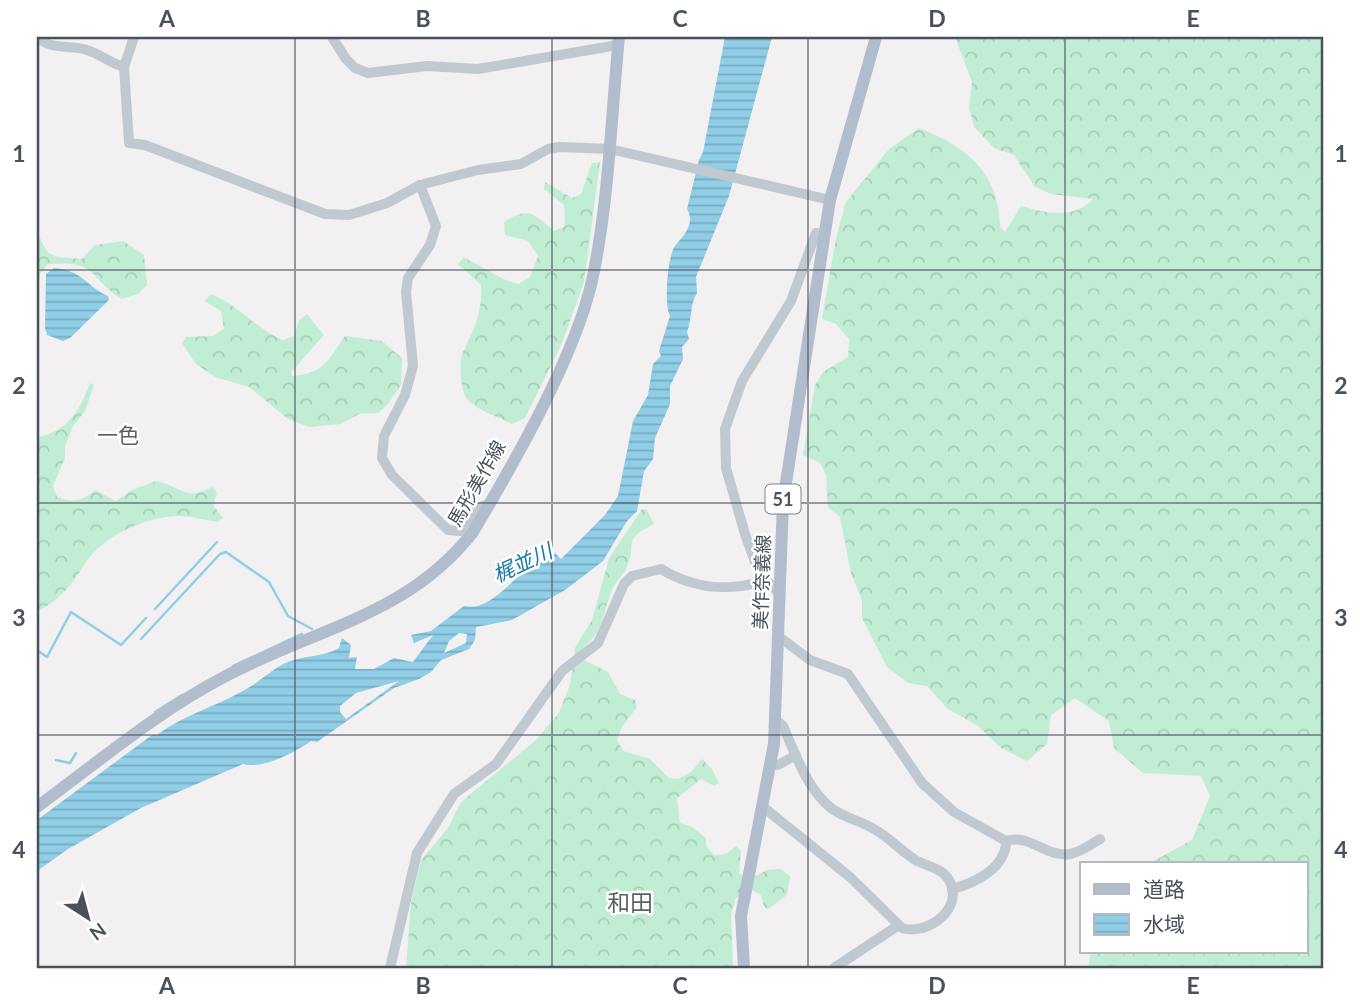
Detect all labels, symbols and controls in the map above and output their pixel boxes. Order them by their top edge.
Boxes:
text: A [158,4,176,32]
text: B [415,4,431,32]
text: C [672,4,688,32]
text: D [928,4,946,32]
text: E [1186,4,1200,32]
text: 1 [12,139,26,167]
text: 1 [1334,139,1348,167]
text: 2 [12,371,26,399]
text: 2 [1334,371,1348,399]
district label: 一色 [97,422,139,447]
street label: 馬形美作線 [442,436,510,530]
road number: 51 [766,485,800,514]
street label: 美作奈義線 [748,534,774,630]
water label: 梶並川 [488,537,558,587]
text: 3 [12,603,26,631]
text: 3 [1334,603,1348,631]
text: 4 [12,835,26,863]
text: 4 [1334,835,1348,863]
legend [1080,862,1308,953]
text: 道路 [1143,876,1185,901]
north arrow [52,883,122,953]
district label: 和田 [607,888,653,916]
text: 水域 [1143,911,1185,936]
text: N [86,919,111,946]
text: A [158,971,176,999]
text: B [415,971,431,999]
text: C [672,971,688,999]
text: D [928,971,946,999]
text: E [1186,971,1200,999]

